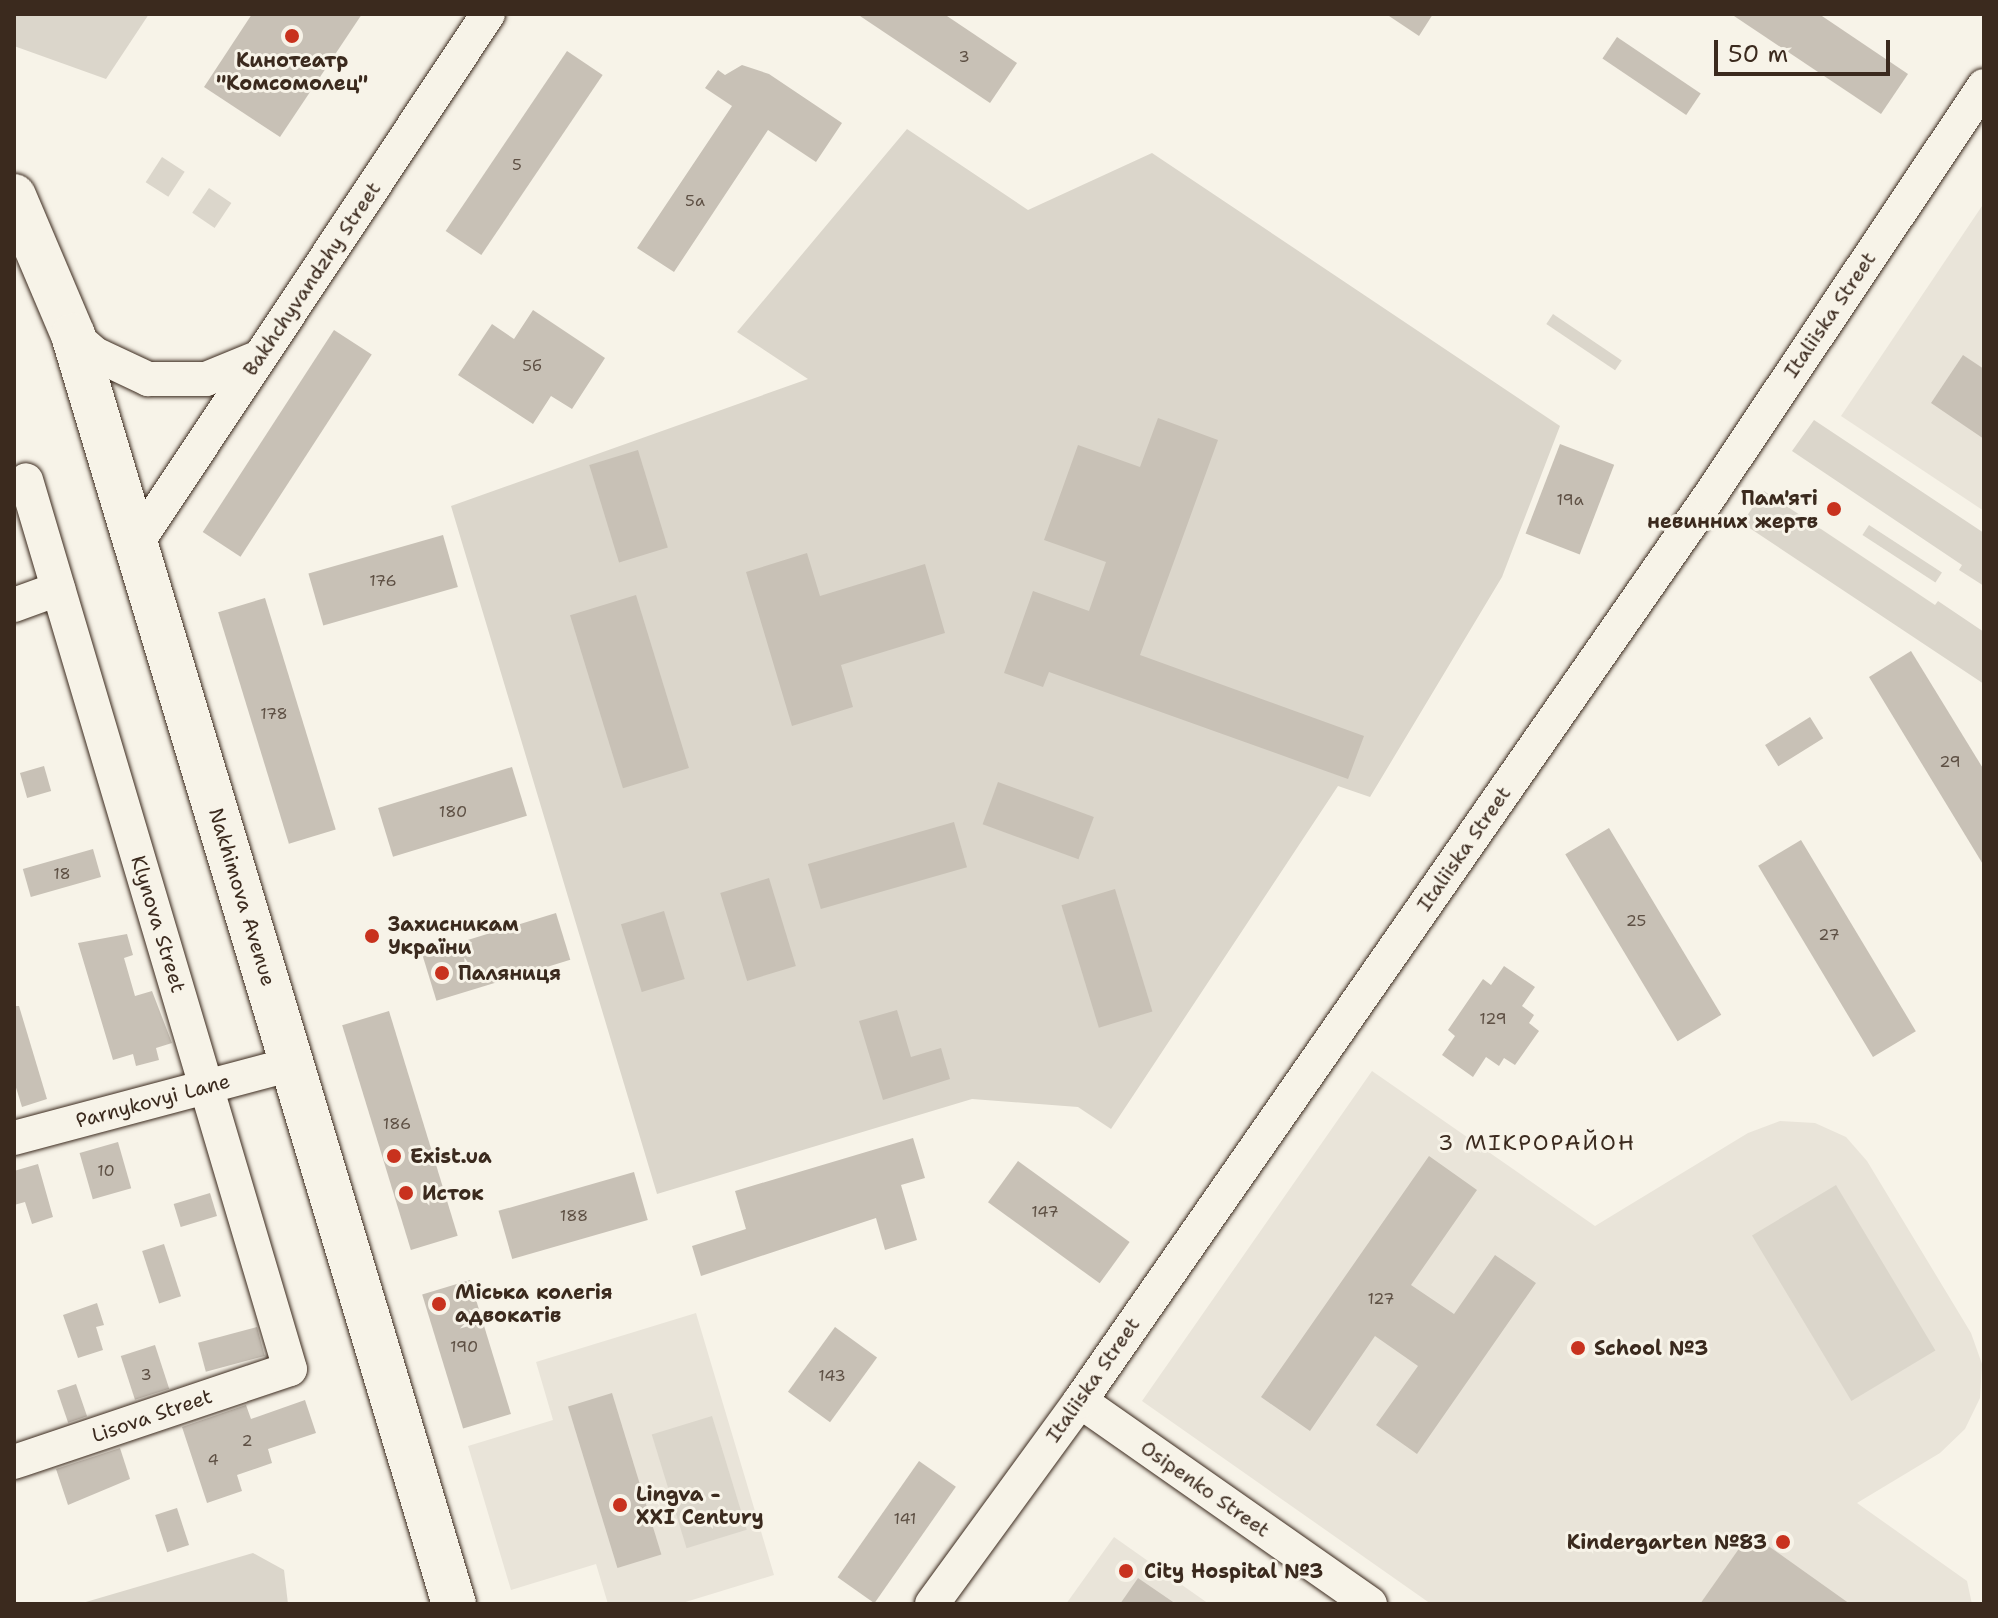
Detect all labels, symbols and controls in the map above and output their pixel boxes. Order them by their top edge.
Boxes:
scale bar [1718,24,1894,74]
marker: Кинотеатр "Комсомолец" [283,27,301,45]
text: 50 m [1728,38,1788,70]
house number: 3 [958,47,970,67]
place label: Кинотеатр "Комсомолец" [216,48,368,95]
house number: 5 [512,155,522,175]
street label: Bakhchyvandzhy Street [238,178,386,380]
house number: 5а [685,191,705,211]
street label: Italiiska Street [1779,248,1881,382]
house number: 5б [522,356,542,376]
place label: Пам'яті невинних жертв [1647,486,1818,533]
house number: 19а [1556,490,1584,510]
marker: Пам'яті невинних жертв [1825,500,1843,518]
house number: 176 [369,571,397,591]
house number: 178 [260,704,288,724]
house number: 29 [1939,752,1961,772]
street label: Italiiska Street [1412,782,1516,916]
house number: 180 [439,802,467,822]
street label: Nakhimova Avenue [203,805,281,989]
street label: Klynova Street [126,853,190,995]
house number: 18 [53,864,71,884]
house number: 25 [1626,911,1646,931]
place label: Захисникам України [388,912,519,959]
house number: 27 [1818,925,1840,945]
marker: Захисникам України [363,927,381,945]
place label: Паляниця [458,961,561,985]
marker: Паляниця [433,964,451,982]
house number: 129 [1479,1009,1507,1029]
street label: Parnykovyi Lane [73,1069,233,1133]
house number: 186 [383,1114,411,1134]
district label: 3 МІКРОРАЙОН [1438,1130,1636,1156]
place label: Exist.ua [410,1144,492,1168]
marker: Exist.ua [385,1147,403,1165]
house number: 10 [97,1161,115,1181]
place label: Исток [422,1181,484,1205]
marker: Исток [397,1184,415,1202]
house number: 147 [1031,1202,1059,1222]
house number: 188 [560,1206,588,1226]
place label: Міська колегія адвокатів [455,1280,613,1327]
house number: 127 [1367,1289,1395,1309]
marker: Міська колегія адвокатів [430,1295,448,1313]
street label: Italiiska Street [1041,1313,1145,1447]
place label: School №3 [1594,1336,1708,1360]
house number: 190 [450,1337,478,1357]
marker: School №3 [1569,1339,1587,1357]
house number: 3 [140,1365,152,1385]
house number: 143 [818,1366,846,1386]
street label: Lisova Street [89,1384,215,1448]
house number: 2 [241,1431,253,1451]
street label: Osipenko Street [1136,1436,1274,1542]
house number: 4 [207,1450,219,1470]
place label: Lingva - XXI Century [636,1482,764,1529]
marker: Lingva - XXI Century [611,1496,629,1514]
house number: 141 [893,1509,917,1529]
place label: Kindergarten №83 [1567,1530,1767,1554]
marker: Kindergarten №83 [1774,1533,1792,1551]
place label: City Hospital №3 [1144,1559,1323,1583]
marker: City Hospital №3 [1115,1560,1137,1582]

